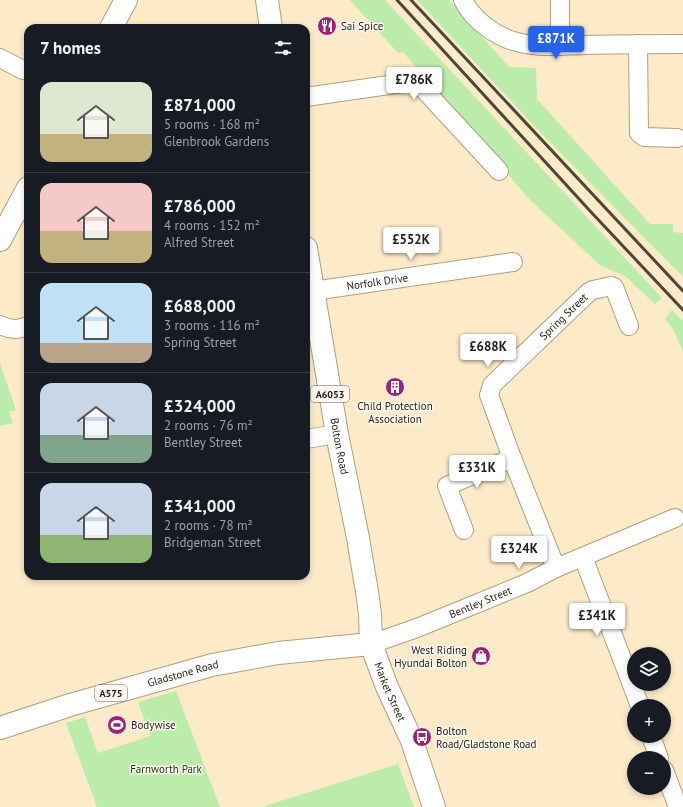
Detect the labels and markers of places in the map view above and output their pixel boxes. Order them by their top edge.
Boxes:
restaurant icon: Sai Spice [316,15,338,37]
place label: Sai Spice [341,19,384,33]
pin: £871K [528,26,584,60]
pin: £786K [386,67,442,101]
pin: £552K [383,227,439,261]
pin: £688K [460,334,516,368]
building icon: Child Protection Association [384,376,406,398]
place label: Child Protection Association [357,399,433,426]
pin: £331K [449,455,505,489]
pin: £324K [491,536,547,570]
pin: £341K [569,603,625,637]
place label: West Riding Hyundai Bolton [394,643,467,670]
shop icon: West Riding Hyundai Bolton [470,645,492,667]
sports icon: Bodywise [106,714,128,736]
place label: Bodywise [131,718,176,732]
place label: Bolton Road/Gladstone Road [436,724,537,751]
bus stop icon: Bolton Road/Gladstone Road [411,726,433,748]

